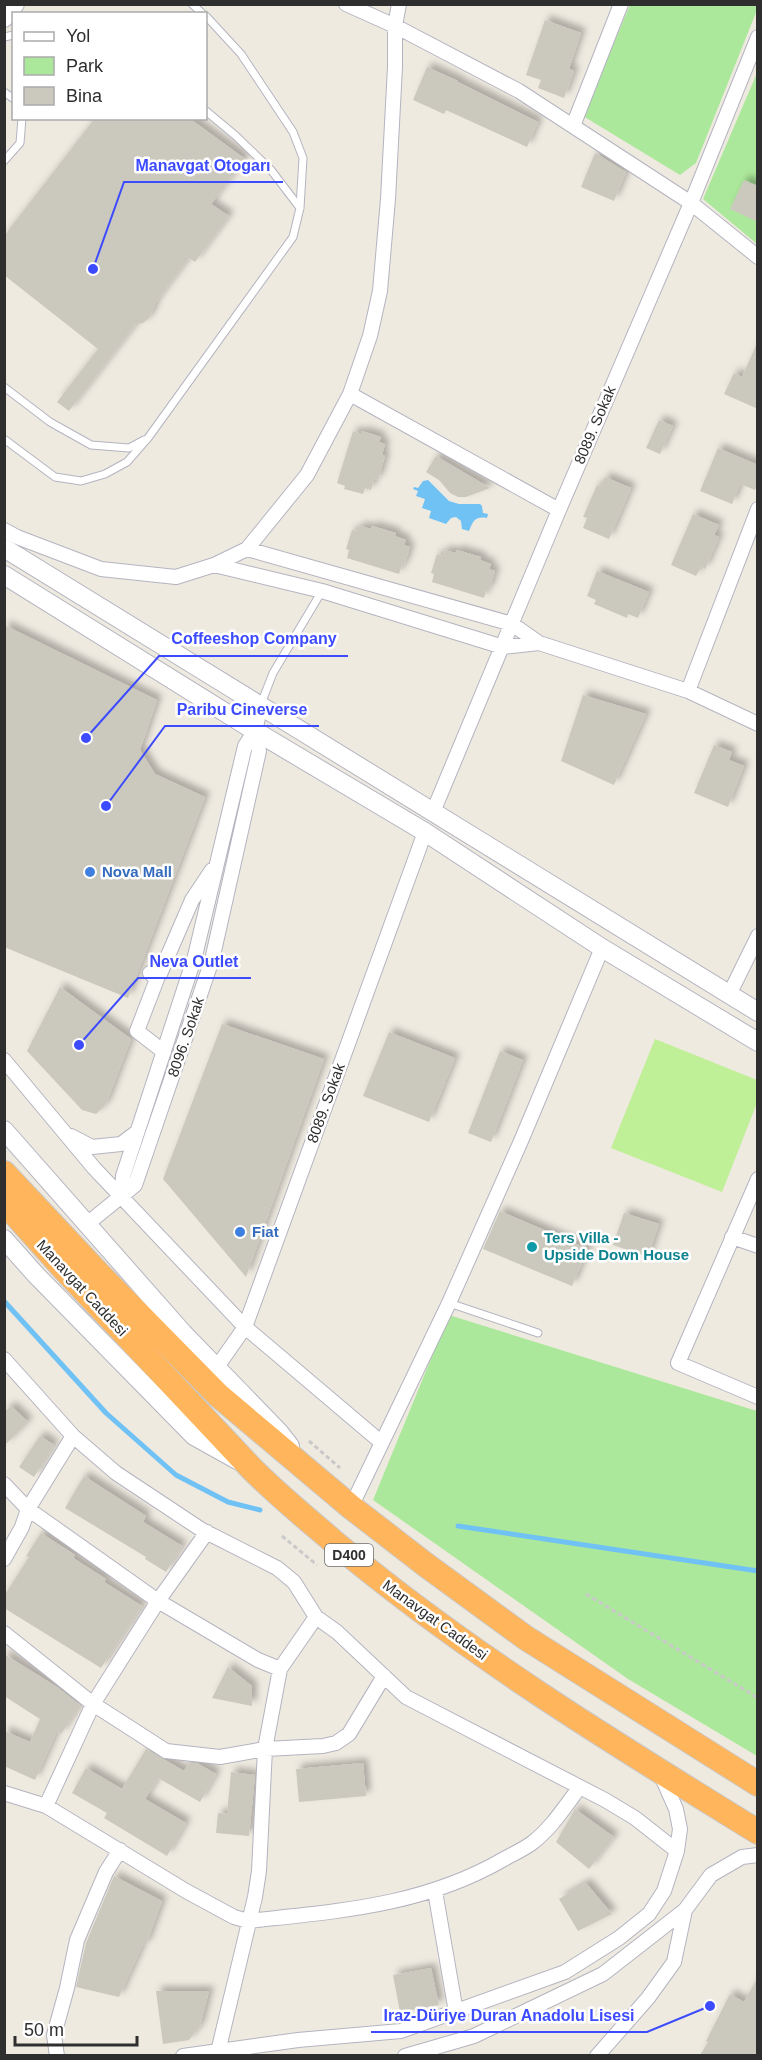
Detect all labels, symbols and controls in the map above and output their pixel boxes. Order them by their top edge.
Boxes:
legend [12,12,207,120]
text: Yol [66,26,90,46]
text: Park [66,56,104,76]
text: Bina [66,86,103,106]
callout: Manavgat Otogarı [124,148,283,182]
text: Manavgat Otogarı [135,157,271,174]
street label: 8089. Sokak [570,383,619,467]
callout: Coffeeshop Company [159,622,348,656]
text: Coffeeshop Company [171,630,337,647]
callout: Paribu Cineverse [165,692,319,726]
text: Paribu Cineverse [177,701,307,718]
place label: Nova Mall [102,863,172,880]
marker: Nova Mall [83,865,97,879]
callout: Neva Outlet [138,944,251,978]
text: Neva Outlet [150,953,239,970]
street label: 8096. Sokak [164,994,207,1079]
street label: 8089. Sokak [303,1060,348,1145]
place label: Fiat [252,1223,279,1240]
marker: Fiat [233,1225,247,1239]
place label: Ters Villa - Upside Down House [544,1229,689,1263]
street label: Manavgat Caddesi [33,1236,131,1339]
marker: Ters Villa - Upside Down House [525,1240,539,1254]
road number: D400 [325,1544,373,1566]
street label: Manavgat Caddesi [380,1576,491,1663]
callout: Iraz-Düriye Duran Anadolu Lisesi [371,1998,647,2032]
text: Iraz-Düriye Duran Anadolu Lisesi [383,2007,635,2024]
scale bar [15,2009,136,2047]
text: 50 m [24,2020,64,2040]

